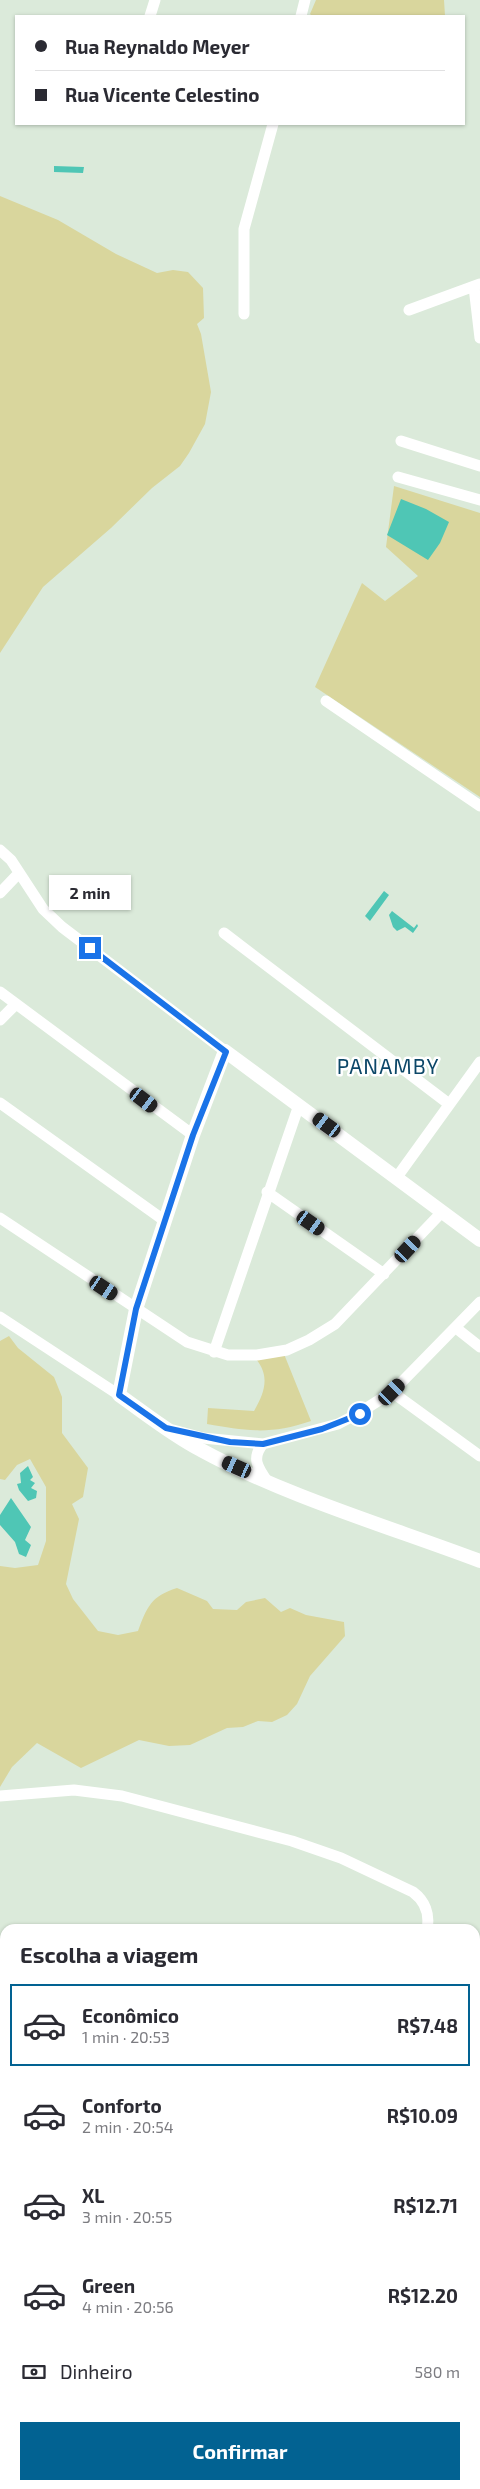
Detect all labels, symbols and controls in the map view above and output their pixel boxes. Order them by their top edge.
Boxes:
text: Rua Reynaldo Meyer [65,35,250,58]
text: Rua Vicente Celestino [65,83,259,106]
callout: 2 min [49,876,131,910]
text: 2 min [70,883,110,902]
route end [79,937,101,959]
district label: PANAMBY [337,1053,439,1078]
car [127,1085,160,1115]
car [310,1110,343,1140]
car [294,1208,327,1238]
car [392,1233,423,1265]
car [87,1273,120,1303]
car [376,1376,407,1408]
route start [349,1403,371,1425]
car [220,1454,253,1480]
text: Escolha a viagem [20,1941,198,1967]
icon: car [22,2003,67,2048]
text: Econômico [82,2004,179,2027]
text: R$7.48 [397,2014,458,2037]
text: 1 min · 20:53 [82,2027,170,2046]
icon: car [22,2093,67,2138]
text: Conforto [82,2094,162,2117]
text: R$10.09 [387,2104,458,2127]
text: 2 min · 20:54 [82,2117,174,2136]
icon: car [22,2183,67,2228]
text: XL [82,2184,104,2207]
text: R$12.71 [393,2194,458,2217]
text: 3 min · 20:55 [82,2207,172,2226]
icon: car [22,2273,67,2318]
text: Green [82,2274,135,2297]
text: R$12.20 [388,2284,458,2307]
text: 4 min · 20:56 [82,2297,174,2316]
icon: cash [20,2358,48,2386]
text: Dinheiro [60,2360,133,2383]
text: 580 m [414,2362,460,2381]
button: Confirmar [20,2422,460,2480]

